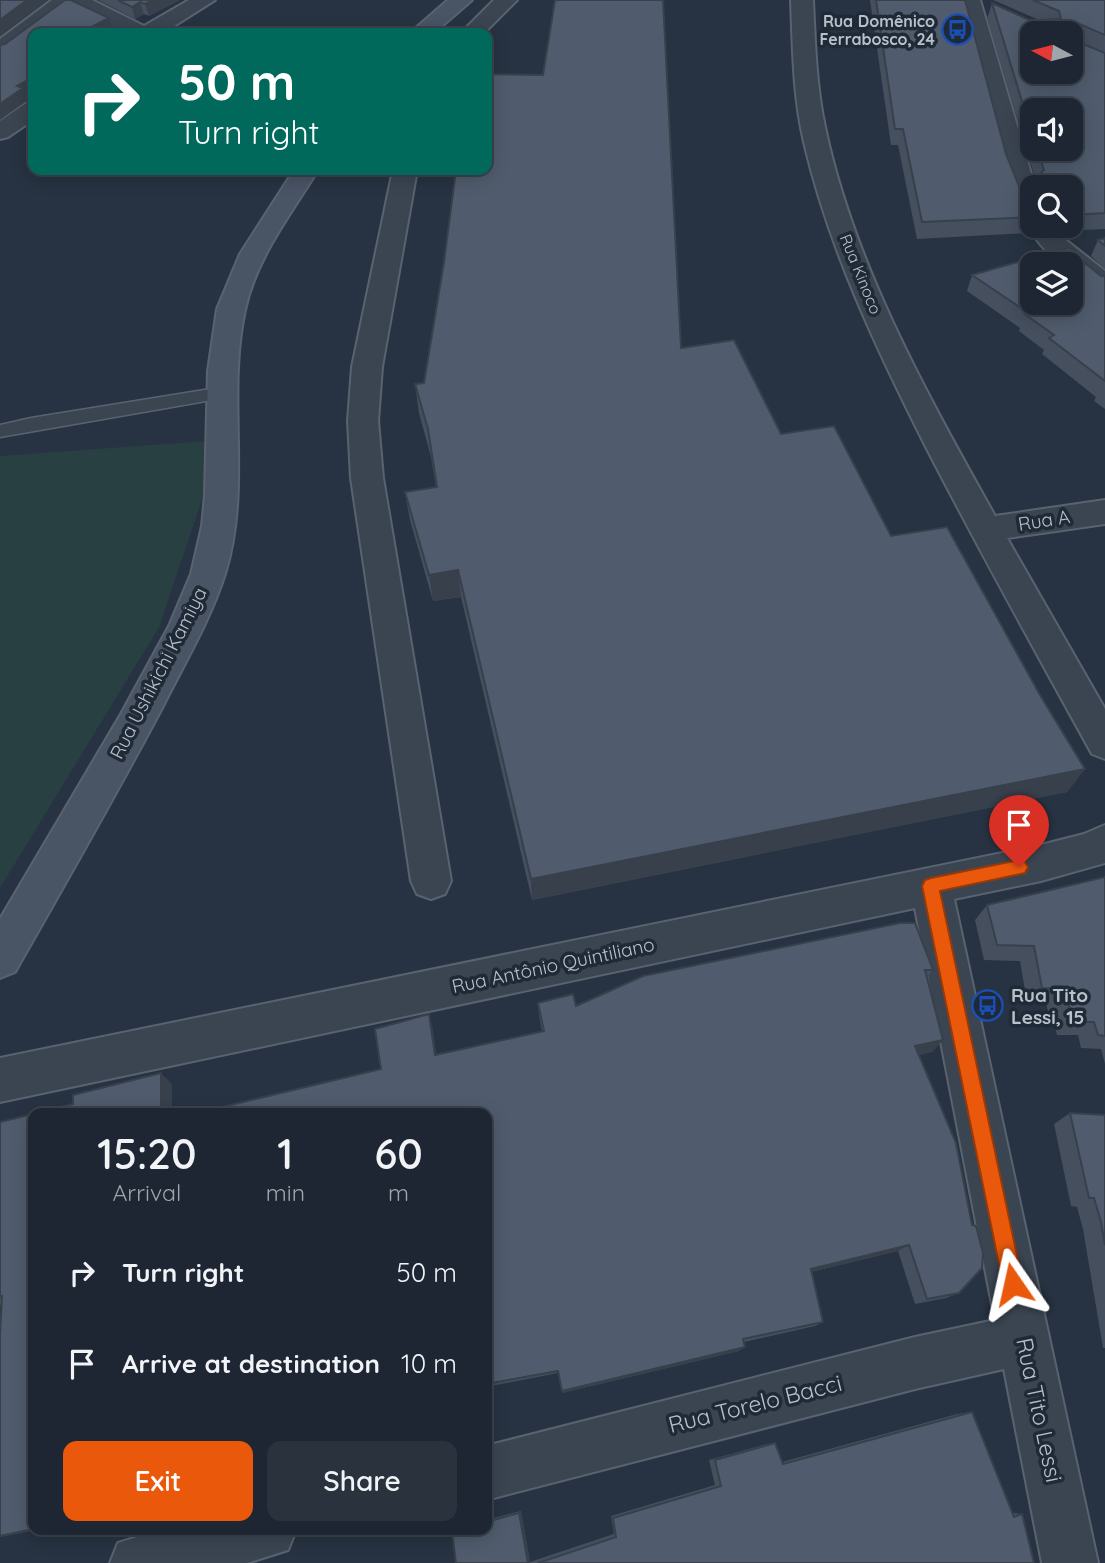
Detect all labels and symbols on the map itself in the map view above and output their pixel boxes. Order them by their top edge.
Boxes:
place label: Rua Domênico Ferrabosco, 24 [820,11,936,49]
bus stop icon: Rua Domênico Ferrabosco, 24 [941,13,975,47]
north arrow [1020,21,1083,84]
street label: Rua Kinoco [836,231,886,317]
street label: Rua A [1016,504,1072,536]
street label: Rua Ushikichi Kamiya [104,583,212,763]
pin [989,795,1049,867]
street label: Rua Antônio Quintiliano [450,932,656,998]
place label: Rua Tito Lessi, 15 [1011,983,1088,1029]
bus stop icon: Rua Tito Lessi, 15 [971,989,1005,1023]
position arrow [976,1247,1050,1321]
street label: Rua Tito Lessi [1010,1335,1069,1485]
street label: Rua Torelo Bacci [665,1368,845,1439]

